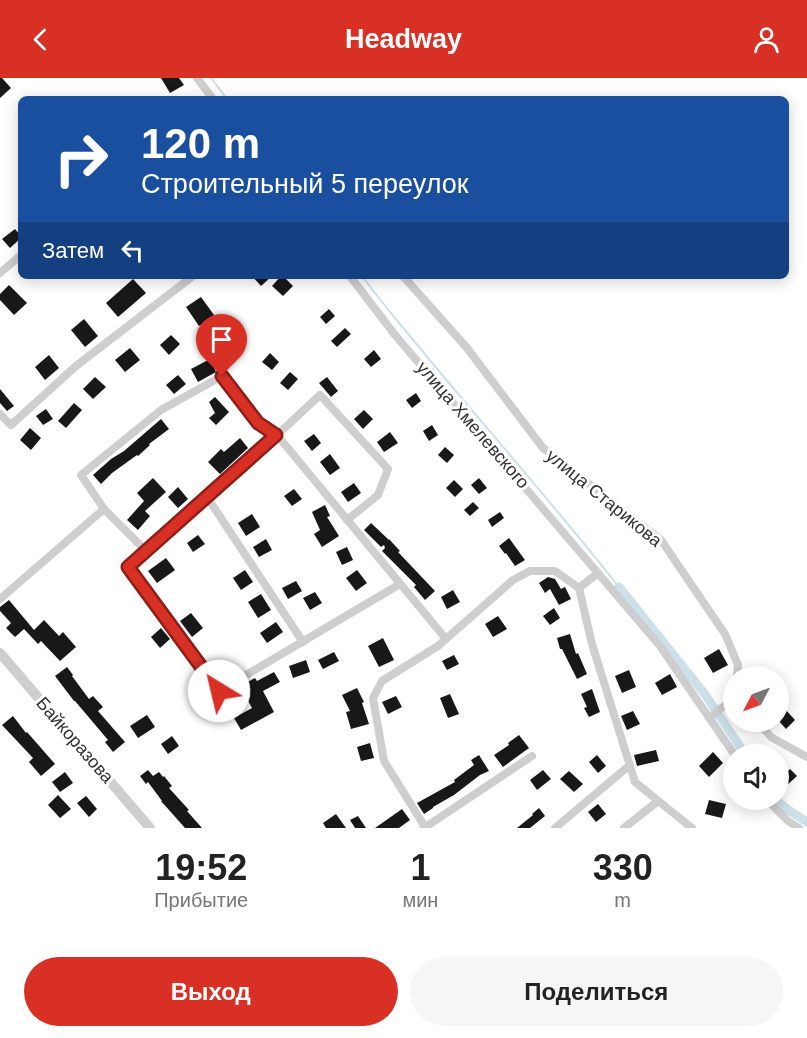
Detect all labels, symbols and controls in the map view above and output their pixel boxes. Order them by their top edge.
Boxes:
icon: back [24,23,57,56]
icon: person [750,23,783,56]
text: Headway [345,24,462,54]
icon: right [42,120,120,198]
text: 120 m [141,120,260,167]
text: Строительный 5 переулок [141,169,469,199]
icon: left [116,234,149,267]
text: Затем [42,238,104,263]
pin [196,314,247,376]
icon: arrive [205,323,238,356]
street label: улица Хмелевского [413,358,533,492]
street label: улица Старикова [542,445,667,551]
position arrow [187,659,251,723]
north arrow [723,666,789,732]
map controls [723,666,789,810]
street label: Байкоразова [32,693,118,788]
button: sound [723,744,789,810]
text: 19:52 [155,847,247,888]
text: 1 [410,847,430,888]
text: 330 [593,847,653,888]
text: Прибытие [154,889,248,911]
text: мин [402,889,438,911]
text: m [614,889,631,911]
button: Выход [24,957,398,1026]
button: Поделиться [410,957,783,1026]

